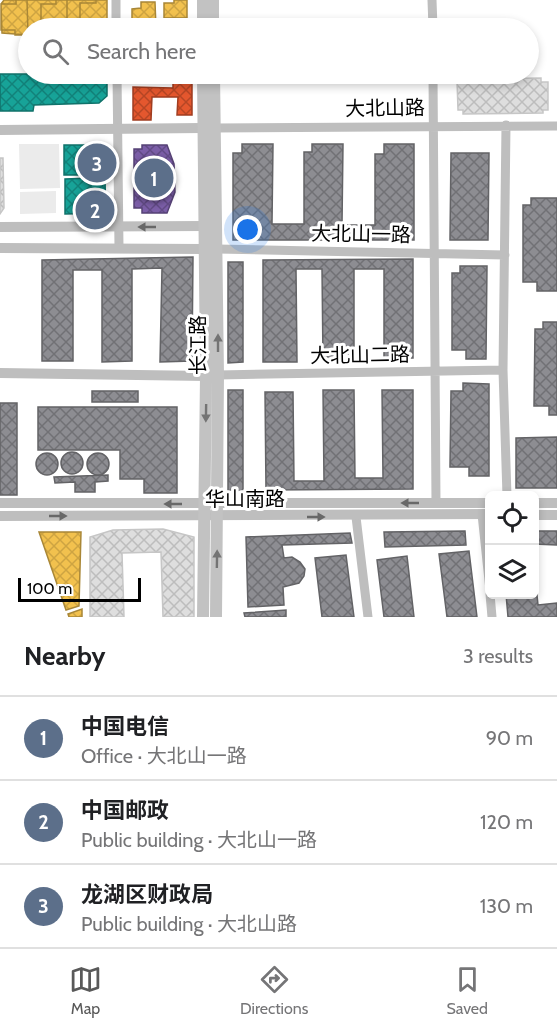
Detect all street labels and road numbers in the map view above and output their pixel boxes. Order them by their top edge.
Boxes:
street label: 大北山路 [345,95,425,121]
street label: 大北山一路 [311,221,411,247]
street label: 长江路 [186,315,210,375]
street label: 大北山二路 [310,342,410,368]
street label: 华山南路 [205,487,285,511]

